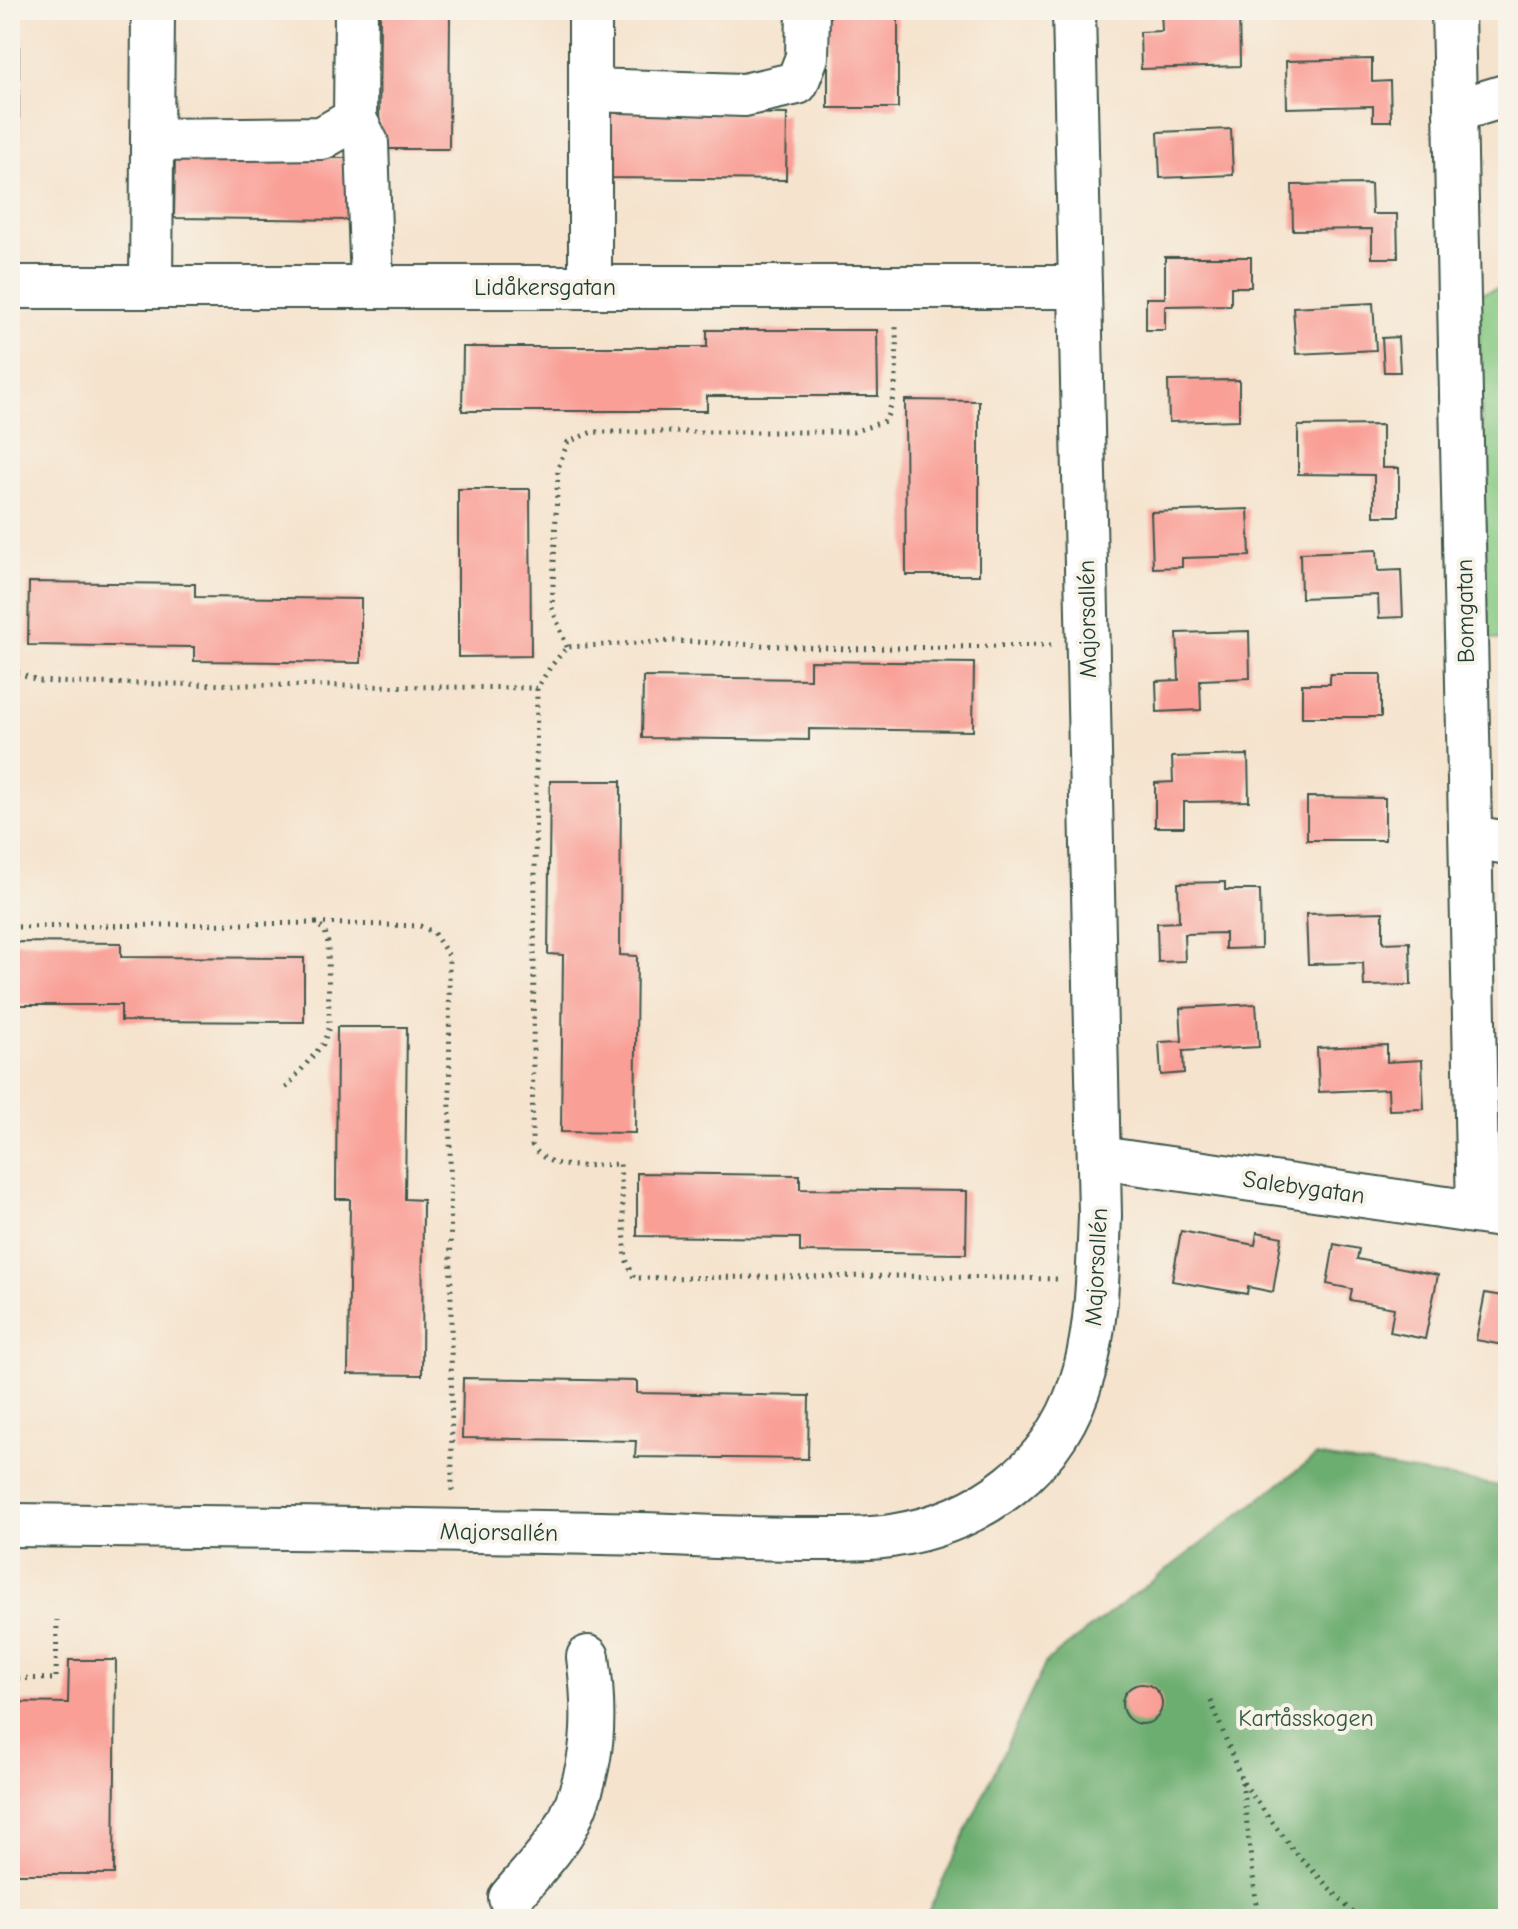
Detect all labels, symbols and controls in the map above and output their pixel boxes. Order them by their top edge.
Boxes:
street label: Lidåkersgatan [474,273,616,301]
street label: Bomgatan [1450,559,1480,663]
street label: Majorsallén [1072,560,1102,678]
street label: Salebygatan [1241,1165,1367,1209]
street label: Majorsallén [1079,1207,1113,1327]
street label: Majorsallén [440,1517,558,1547]
park label: Kartåsskogen [1238,1704,1374,1732]

